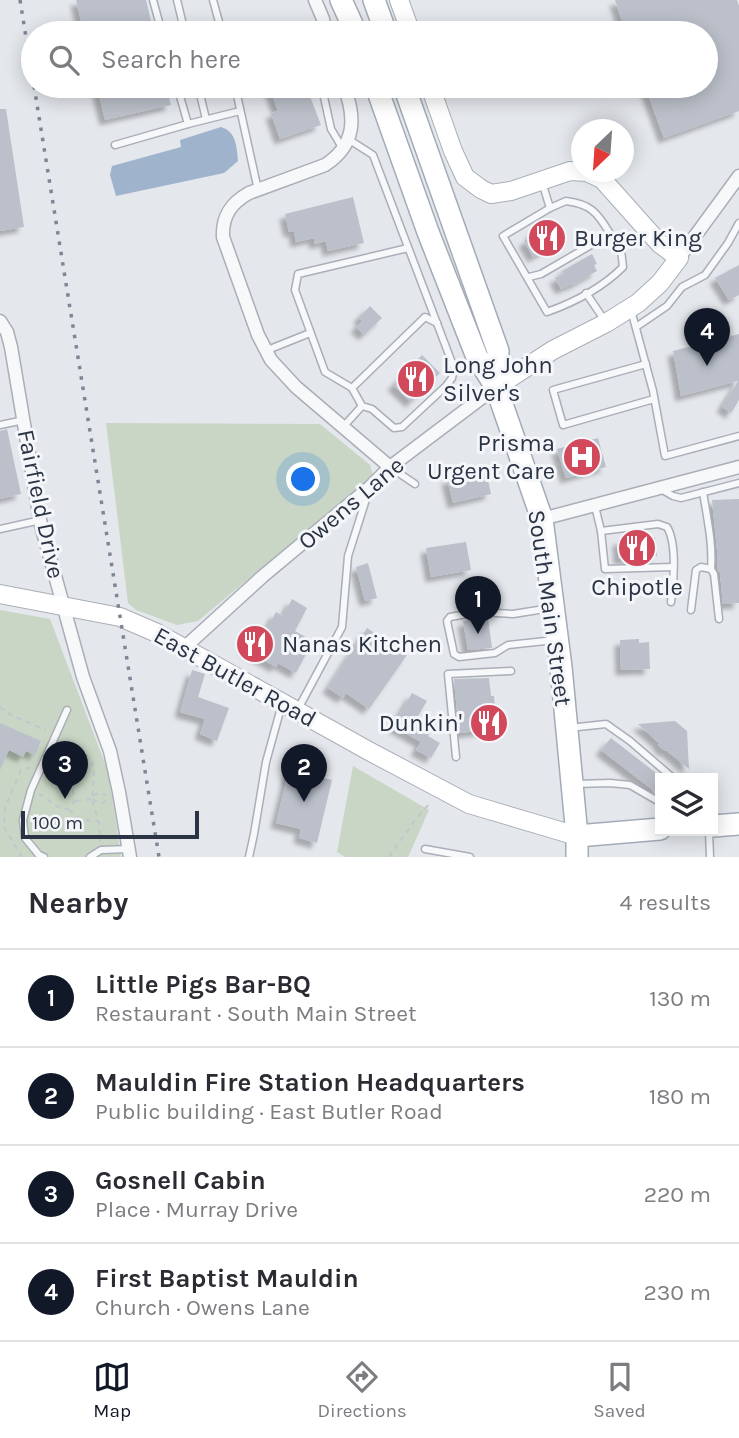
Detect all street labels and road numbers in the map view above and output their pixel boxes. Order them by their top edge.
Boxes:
street label: Fairfield Drive [12,427,70,581]
street label: Owens Lane [292,451,410,555]
street label: South Main Street [522,508,578,708]
street label: East Butler Road [149,621,321,733]

